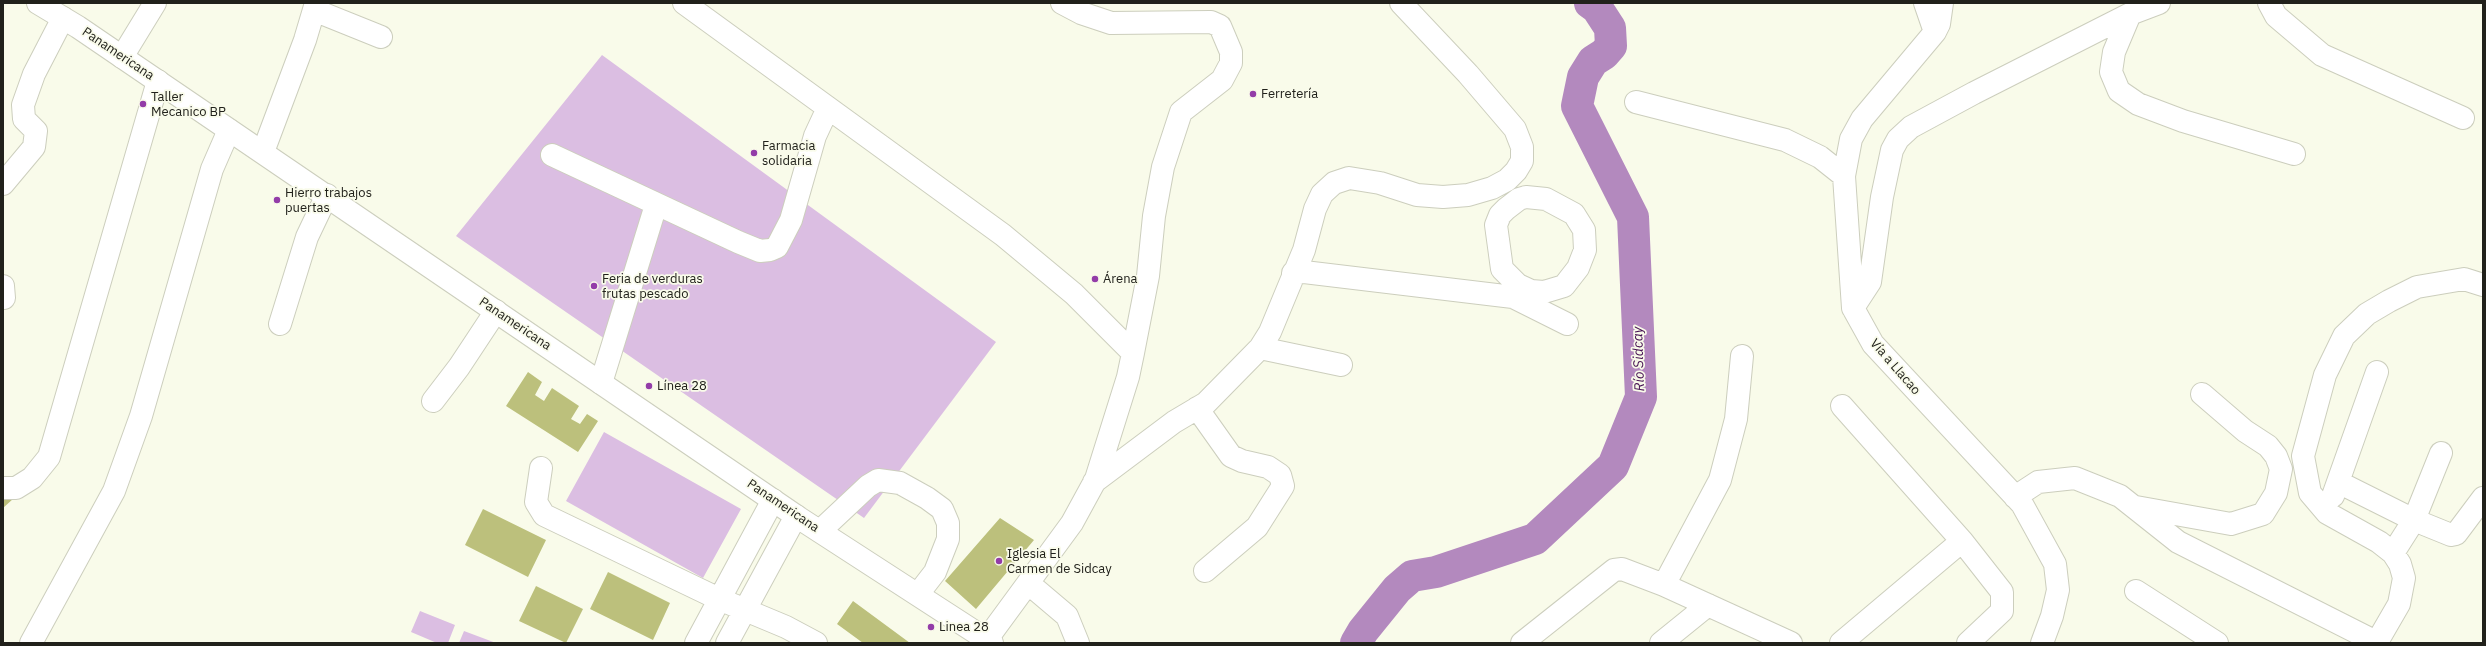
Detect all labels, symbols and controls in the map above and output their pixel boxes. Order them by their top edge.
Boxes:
street label: Panamericana [79,24,157,84]
place label: Ferretería [1261,86,1318,102]
place label: Taller Mecanico BP [151,89,226,120]
marker: Ferretería [1248,89,1258,99]
marker: Taller Mecanico BP [138,99,148,109]
place label: Farmacia solidaria [762,138,815,169]
marker: Farmacia solidaria [749,148,759,158]
place label: Hierro trabajos puertas [285,185,372,216]
marker: Hierro trabajos puertas [272,195,282,205]
place label: Feria de verduras frutas pescado [602,271,703,302]
place label: Árena [1103,271,1138,287]
marker: Árena [1090,274,1100,284]
marker: Feria de verduras frutas pescado [589,281,599,291]
street label: Panamericana [476,294,554,354]
water label: Río Sidcay [1629,326,1649,392]
street label: Vía a Llacao [1866,336,1924,398]
place label: Línea 28 [657,378,707,394]
marker: Línea 28 [644,381,654,391]
street label: Panamericana [744,476,822,536]
place label: Iglesia El Carmen de Sidcay [1007,546,1112,577]
marker: Iglesia El Carmen de Sidcay [994,556,1004,566]
place label: Linea 28 [939,619,989,635]
marker: Linea 28 [926,622,936,632]

